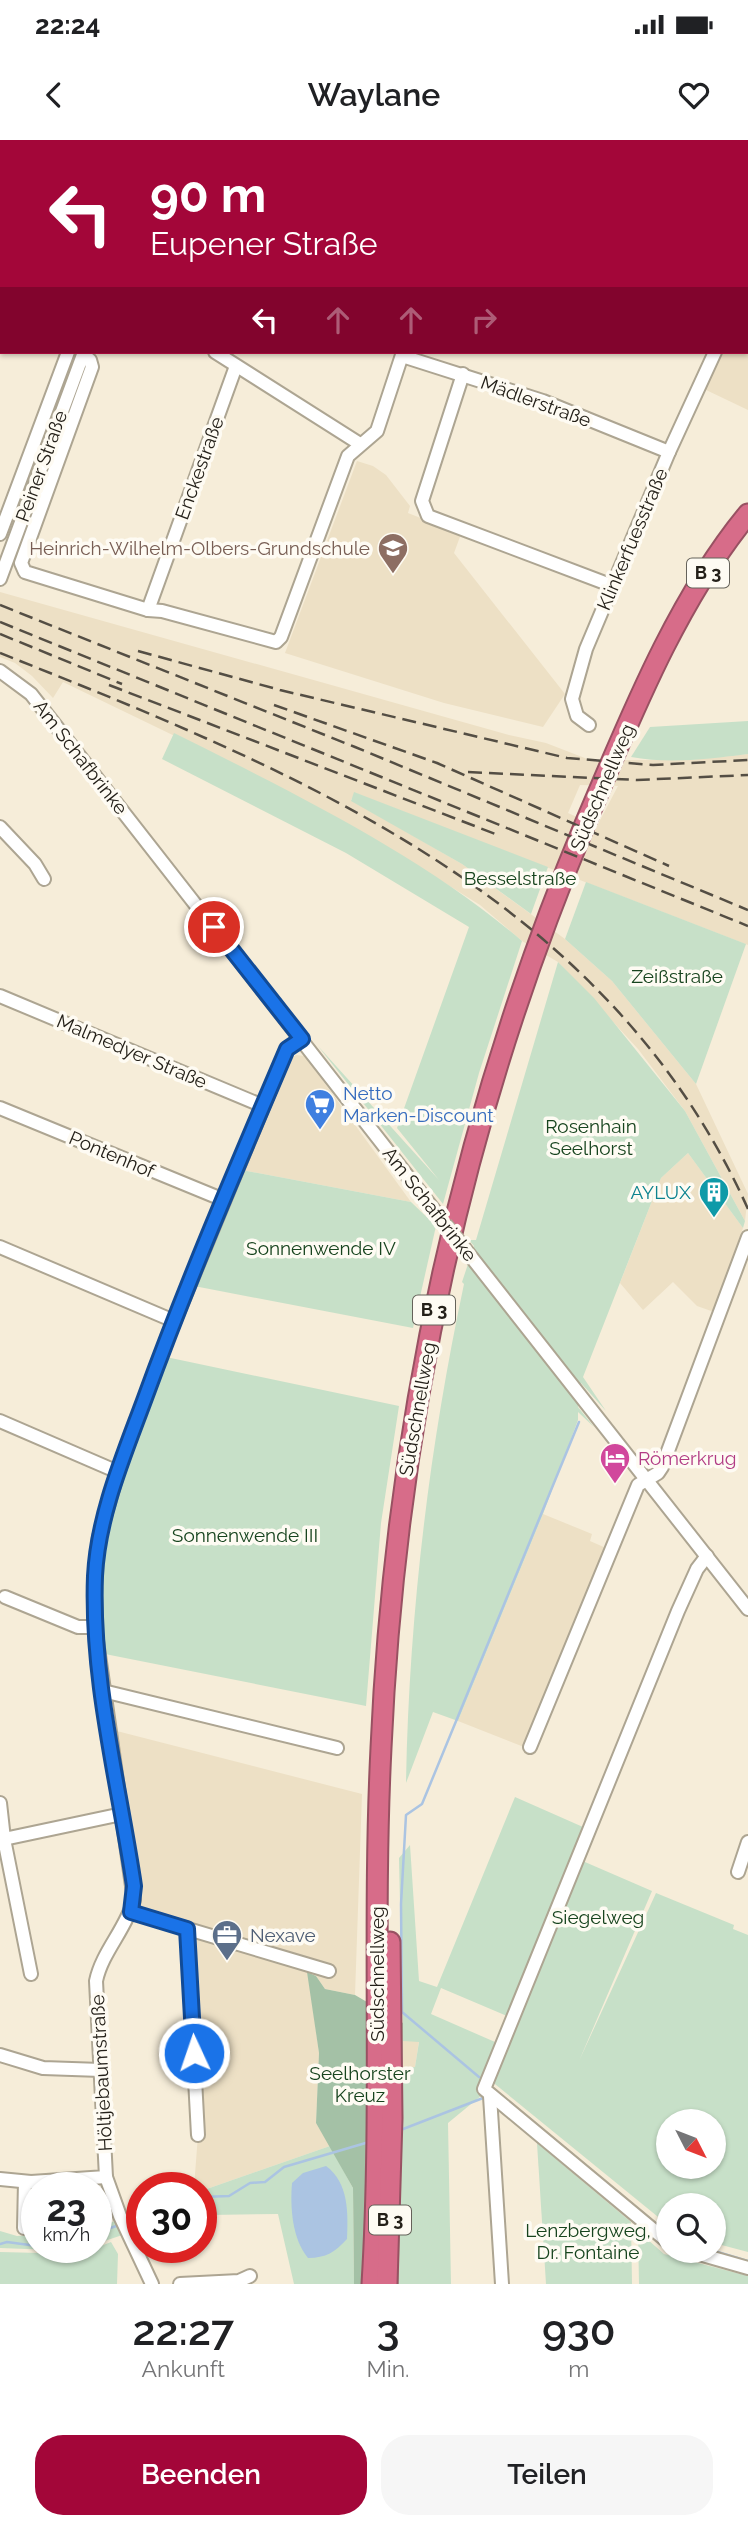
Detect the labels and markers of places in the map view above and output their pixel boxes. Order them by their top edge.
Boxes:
school or university icon: Heinrich-Wilhelm-Olbers-Grundschule [376,531,410,575]
place label: Heinrich-Wilhelm-Olbers-Grundschule [29,537,370,559]
pin [184,897,244,957]
place label: Netto Marken-Discount [343,1082,494,1126]
supermarket icon: Netto Marken-Discount [303,1087,337,1131]
building icon: AYLUX [697,1175,731,1219]
place label: AYLUX [630,1181,691,1203]
hotel icon: Römerkrug [598,1441,632,1485]
place label: Römerkrug [638,1447,736,1469]
office icon: Nexave [210,1918,244,1962]
place label: Nexave [250,1924,316,1946]

